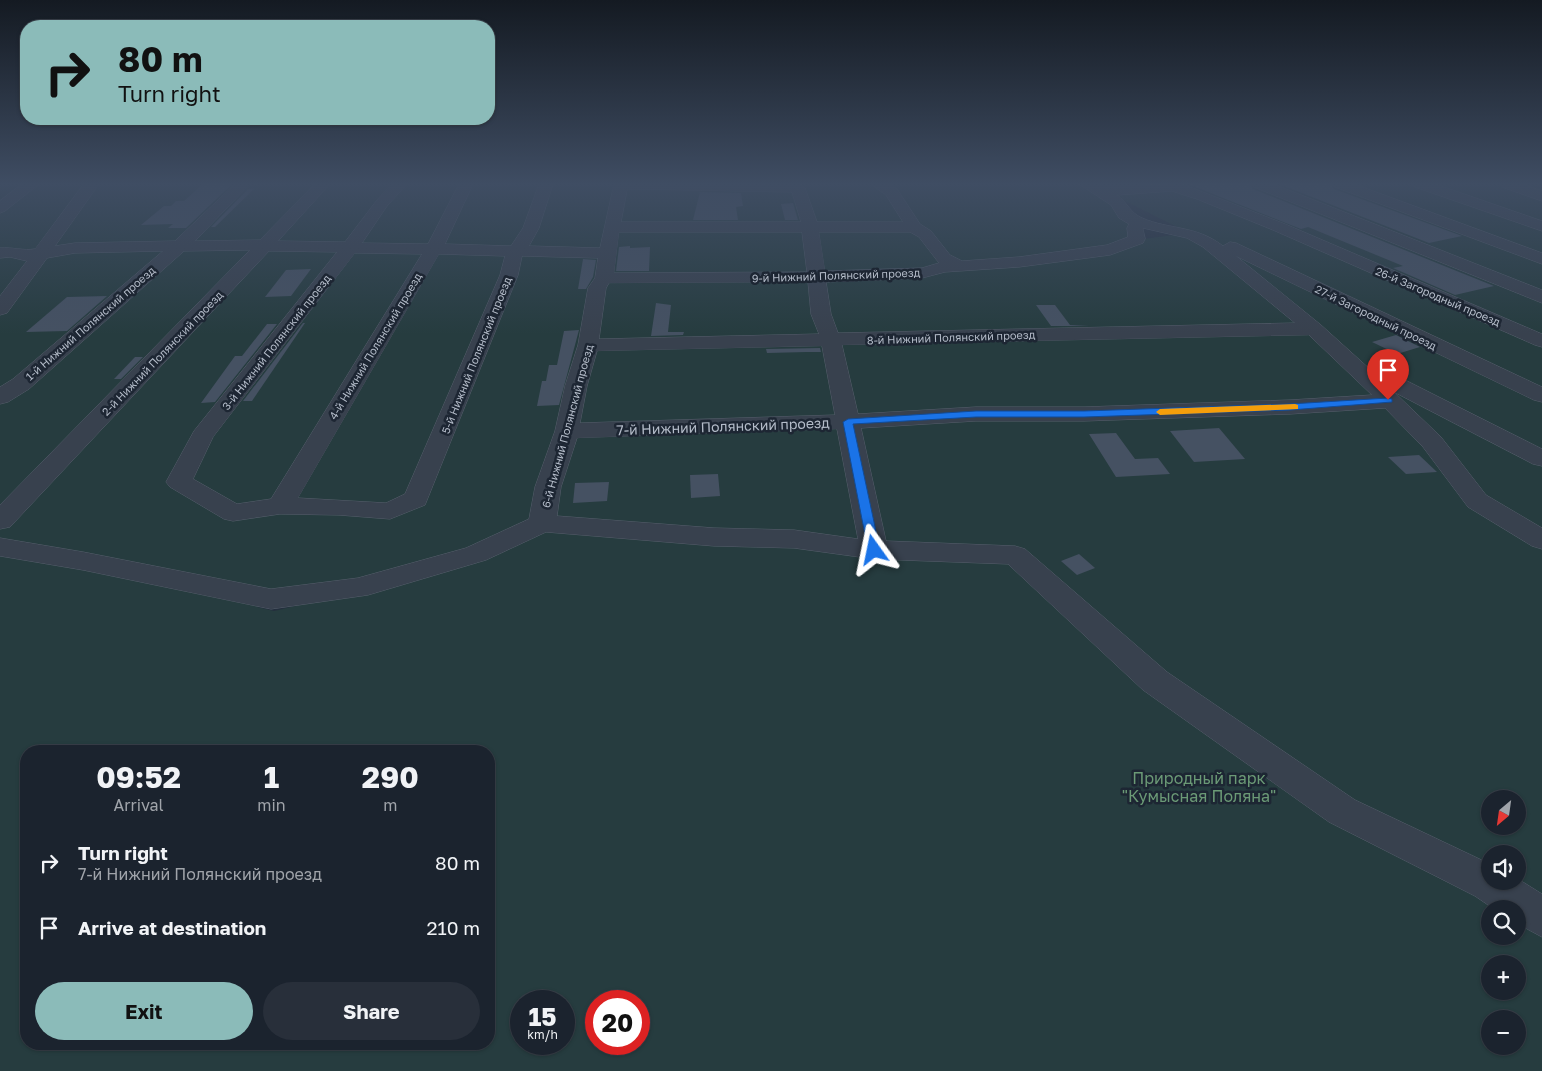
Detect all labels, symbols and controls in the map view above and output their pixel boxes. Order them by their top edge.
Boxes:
text: 80 m [118,38,203,80]
icon: right [35,40,100,105]
text: Turn right [118,80,221,107]
street label: 1-й Нижний Полянский проезд [23,263,158,383]
street label: 26-й Загородный проезд [1374,264,1503,328]
street label: 9-й Нижний Полянский проезд [752,266,921,284]
street label: 4-й Нижний Полянский проезд [326,270,424,422]
street label: 3-й Нижний Полянский проезд [219,271,333,412]
street label: 5-й Нижний Полянский проезд [438,274,514,435]
street label: 27-й Загородный проезд [1313,282,1439,352]
street label: 2-й Нижний Полянский проезд [99,288,225,418]
street label: 8-й Нижний Полянский проезд [867,328,1036,346]
street label: 6-й Нижний Полянский проезд [539,343,595,509]
pin [1367,349,1409,400]
icon: arrive [1374,356,1402,384]
street label: 7-й Нижний Полянский проезд [616,414,830,438]
position arrow [847,523,899,575]
text: 09:52 [96,759,181,795]
text: 1 [264,759,279,795]
text: 290 [362,759,419,795]
park label: Природный парк "Кумысная Поляна" [1122,768,1276,806]
north arrow [1481,790,1526,835]
map controls [1481,790,1526,1055]
text: Arrival [114,795,164,815]
text: min [257,795,286,815]
text: m [383,795,397,815]
text: Turn right [78,841,168,864]
button: sound [1481,845,1526,890]
icon: right [35,849,63,877]
text: 80 m [435,851,480,874]
text: 7-й Нижний Полянский проезд [78,864,322,884]
button: search [1481,900,1526,945]
icon: arrive [35,914,63,942]
text: Arrive at destination [78,916,266,939]
text: 210 m [426,916,480,939]
button: + [1481,955,1526,1000]
button: Exit [35,982,253,1040]
button: Share [263,982,480,1040]
speed limit sign: 20 [585,990,650,1055]
text: 15 [528,1001,557,1032]
button: − [1481,1010,1526,1055]
text: km/h [527,1027,558,1042]

